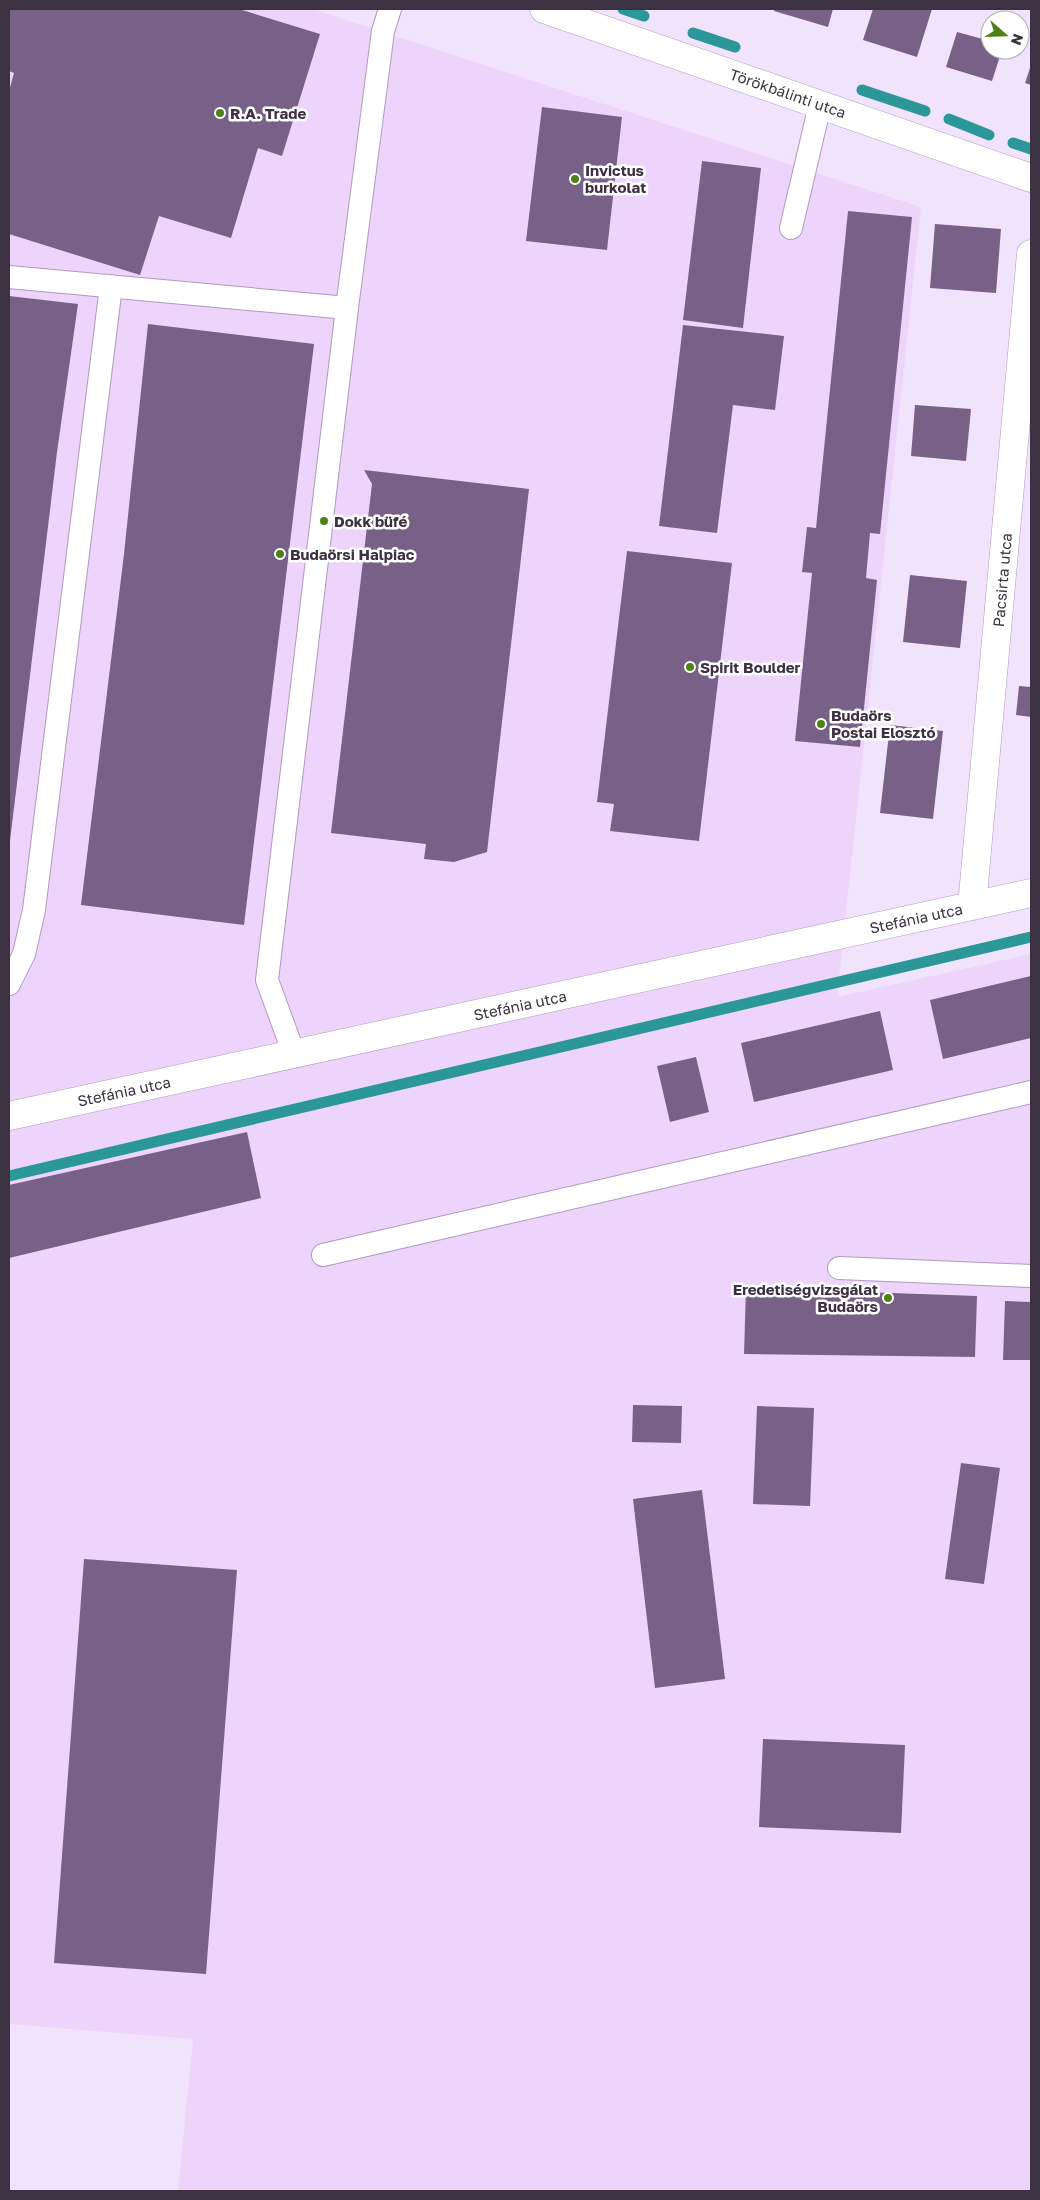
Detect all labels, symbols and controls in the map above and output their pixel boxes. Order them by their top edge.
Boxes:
north arrow [980,10,1030,60]
text: N [1008,32,1027,48]
street label: Törökbálinti utca [728,65,848,121]
place label: R.A. Trade [230,104,306,122]
marker: R.A. Trade [214,107,226,119]
place label: Invictus burkolat [585,161,646,196]
marker: Invictus burkolat [569,173,581,185]
place label: Dokk büfé [334,512,407,530]
marker: Dokk büfé [318,515,330,527]
street label: Pacsirta utca [989,532,1015,628]
place label: Budaörsi Halpiac [290,545,415,563]
marker: Budaörsi Halpiac [274,548,286,560]
place label: Spirit Boulder [700,658,801,676]
marker: Spirit Boulder [684,661,696,673]
place label: Budaörs Postai Elosztó [831,706,935,741]
marker: Budaörs Postai Elosztó [815,718,827,730]
street label: Stefánia utca [868,899,964,937]
street label: Stefánia utca [472,986,568,1024]
street label: Stefánia utca [76,1072,172,1110]
place label: Eredetiségvizsgálat Budaörs [733,1280,878,1315]
marker: Eredetiségvizsgálat Budaörs [882,1292,894,1304]

